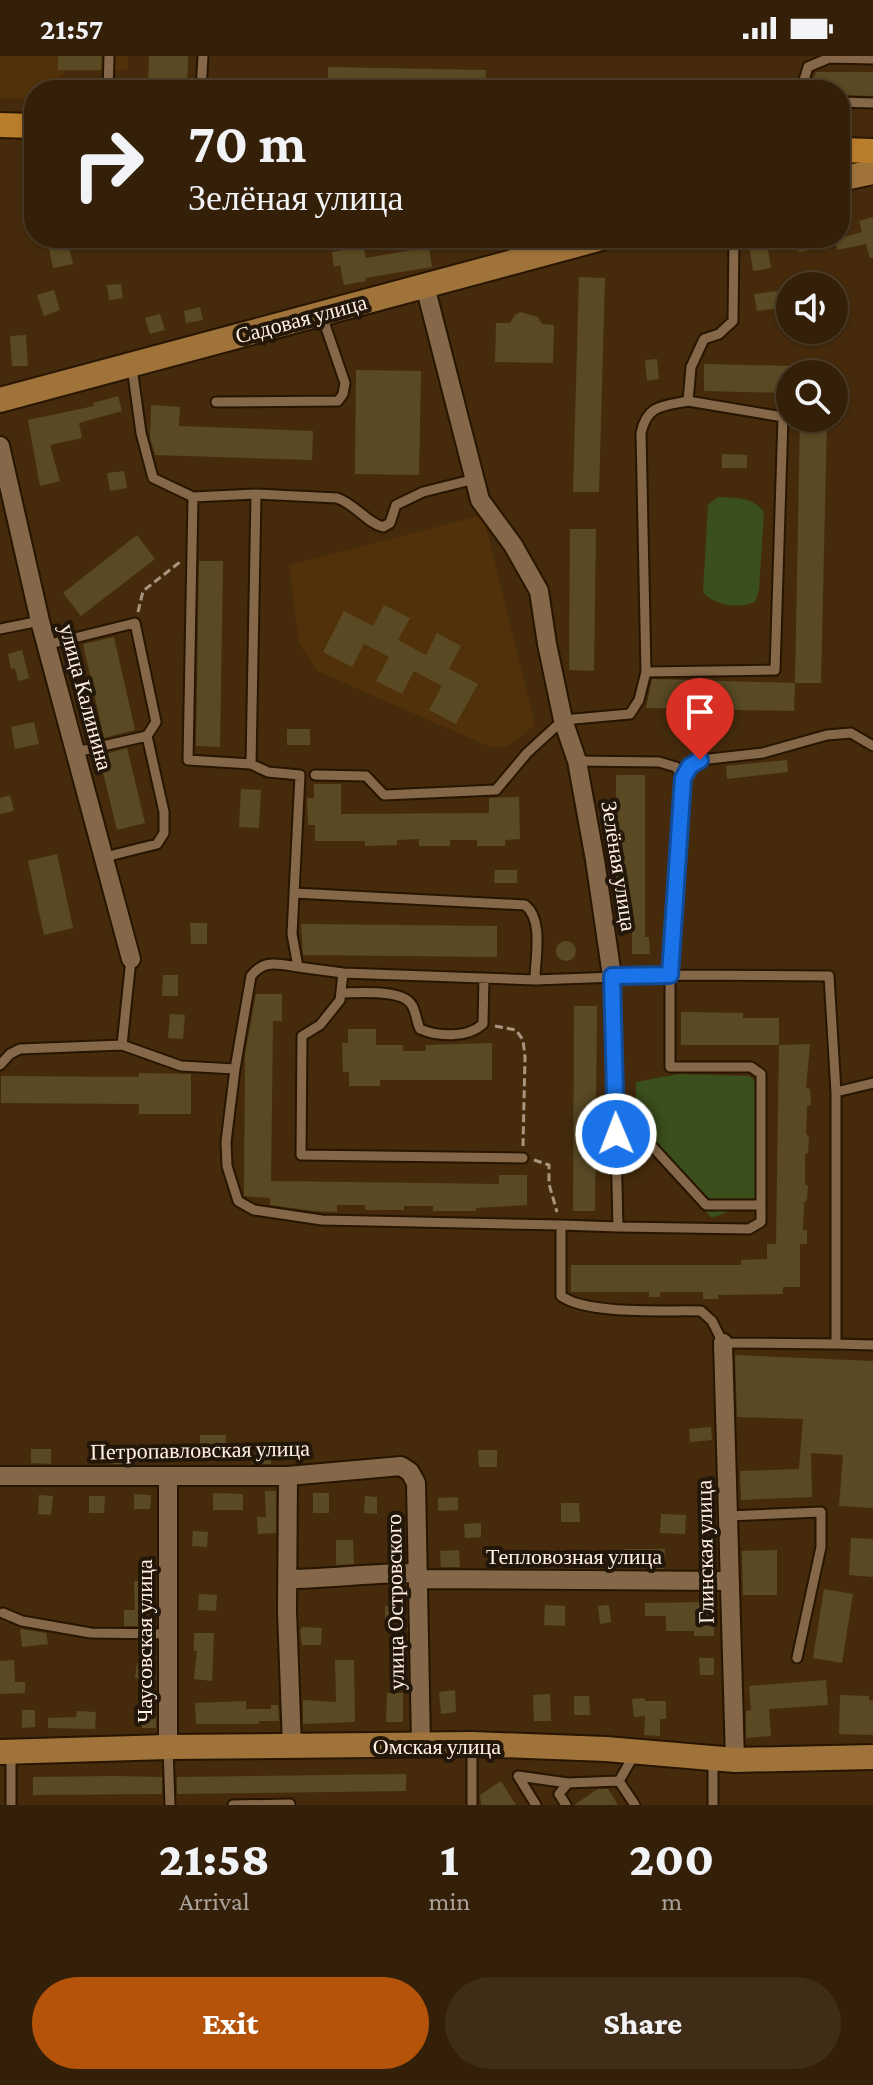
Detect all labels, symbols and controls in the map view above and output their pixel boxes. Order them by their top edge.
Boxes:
text: 21:57 [40,12,103,45]
icon: right [56,112,160,216]
text: 70 m [188,112,307,174]
text: Зелёная улица [188,178,403,218]
map controls [776,272,848,432]
button: sound [776,272,848,344]
street label: Садовая улица [233,289,370,349]
button: search [776,360,848,432]
street label: улица Калинина [54,621,118,773]
pin [666,678,734,760]
icon: arrive [678,690,722,734]
street label: Зелёная улица [596,799,642,933]
position arrow [574,1092,658,1176]
street label: Петропавловская улица [90,1436,310,1464]
street label: Глинская улица [691,1480,719,1624]
street label: улица Островского [381,1514,409,1690]
street label: Тепловозная улица [486,1544,662,1569]
street label: Чаусовская улица [132,1559,157,1723]
street label: Омская улица [373,1734,501,1759]
text: 21:58 [159,1832,270,1885]
text: 1 [440,1832,459,1885]
text: 200 [629,1832,714,1885]
text: Arrival [179,1887,250,1916]
text: min [429,1887,470,1916]
text: m [661,1887,682,1916]
button: Exit [32,1977,429,2069]
button: Share [445,1977,841,2069]

